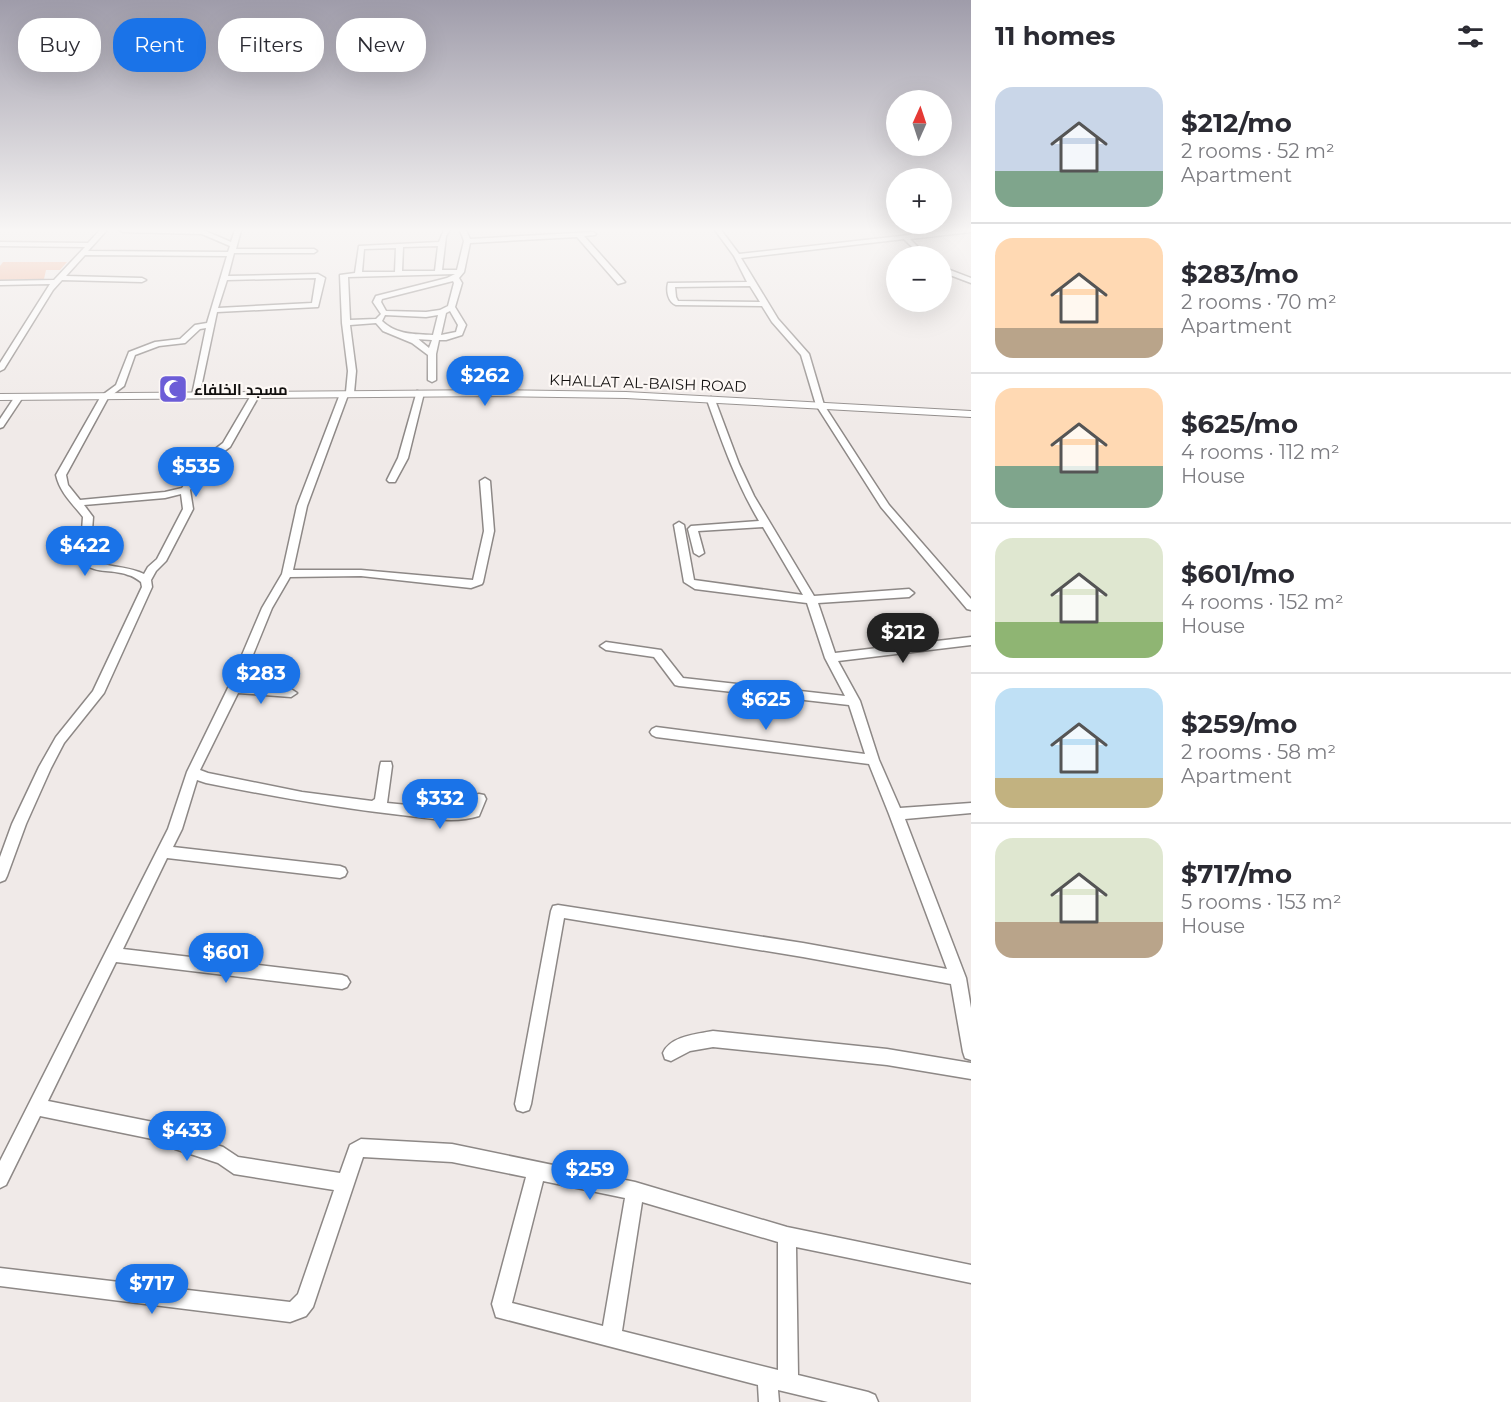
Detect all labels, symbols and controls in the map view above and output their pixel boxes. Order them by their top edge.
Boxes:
chip: Buy [18,18,101,72]
chip: Rent [113,18,206,72]
chip: Filters [218,18,324,72]
chip: New [336,18,426,72]
text: 11 homes [995,20,1115,52]
icon: filters [1454,20,1487,53]
north arrow [886,90,952,156]
map controls [886,90,952,312]
text: $212/mo [1181,107,1292,139]
icon: home [1043,111,1115,183]
text: 2 rooms · 52 m² [1181,139,1335,163]
text: Apartment [1181,163,1292,187]
button: + [886,168,952,234]
button: − [886,246,952,312]
text: $283/mo [1181,258,1298,290]
icon: home [1043,262,1115,334]
text: 2 rooms · 70 m² [1181,290,1337,314]
text: Apartment [1181,314,1292,338]
pin: $262 [449,356,521,407]
text: $262 [460,363,510,387]
street label: KHALLAT AL-BAISH ROAD [549,370,747,396]
mosque icon: مسجد الخلفاء [157,373,189,405]
place label: مسجد الخلفاء [194,380,288,399]
text: $625/mo [1181,408,1298,440]
icon: home [1043,412,1115,484]
text: 4 rooms · 112 m² [1181,440,1340,464]
pin: $535 [160,447,232,498]
text: $535 [172,454,220,478]
text: House [1181,464,1245,488]
pin: $422 [49,526,121,577]
text: $422 [60,533,110,557]
text: $601/mo [1181,558,1295,590]
icon: home [1043,562,1115,634]
text: 4 rooms · 152 m² [1181,590,1344,614]
pin: $212 [867,613,939,664]
text: House [1181,614,1245,638]
text: $212 [881,620,925,644]
pin: $283 [225,654,297,705]
text: $283 [236,661,286,685]
pin: $625 [730,680,802,731]
text: $625 [741,687,791,711]
text: $259/mo [1181,708,1297,740]
icon: home [1043,712,1115,784]
text: 2 rooms · 58 m² [1181,740,1336,764]
text: Apartment [1181,764,1292,788]
pin: $332 [404,779,476,830]
text: $332 [416,786,464,810]
text: $717/mo [1181,858,1292,890]
icon: home [1043,862,1115,934]
text: 5 rooms · 153 m² [1181,890,1342,914]
text: House [1181,914,1245,938]
pin: $601 [190,933,262,984]
text: $601 [203,940,249,964]
pin: $433 [151,1111,223,1162]
text: $433 [162,1118,212,1142]
pin: $259 [554,1150,626,1201]
text: $259 [565,1157,615,1181]
pin: $717 [116,1264,188,1315]
text: $717 [129,1271,175,1295]

